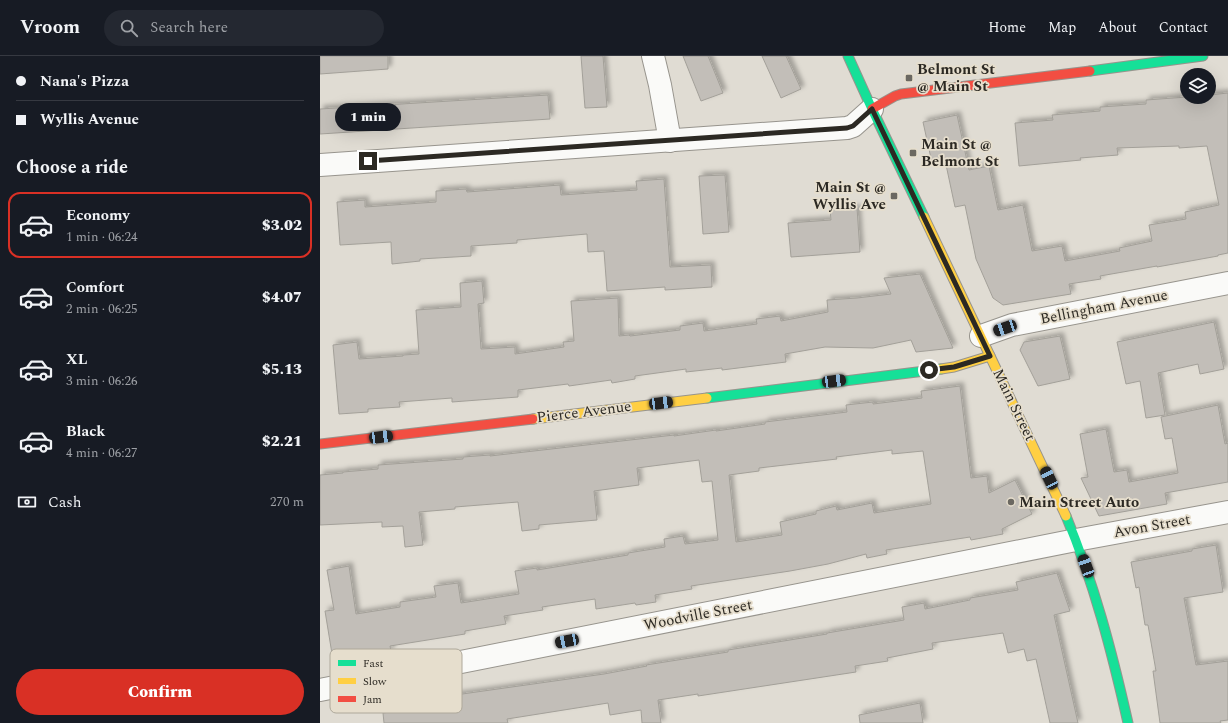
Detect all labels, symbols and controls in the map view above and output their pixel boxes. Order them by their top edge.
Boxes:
search box [104,10,384,46]
text: Vroom [20,13,80,42]
text: Search here [150,16,228,39]
icon: search [118,17,140,39]
text: Home [988,17,1026,38]
text: Map [1048,17,1076,38]
text: About [1098,17,1137,38]
text: Contact [1159,17,1208,38]
place label: Belmont St @ Main St [917,58,995,98]
map controls [1180,68,1216,104]
button: layers [1180,68,1216,104]
text: Nana's Pizza [40,70,129,93]
marker: Belmont St @ Main St [904,73,914,83]
callout: 1 min [335,103,401,131]
text: 1 min [350,107,386,127]
text: Wyllis Avenue [40,108,139,131]
place label: Main St @ Belmont St [921,133,999,173]
marker: Main St @ Belmont St [908,148,918,158]
route end [359,152,377,170]
text: Choose a ride [16,154,128,181]
place label: Main St @ Wyllis Ave [813,176,886,216]
marker: Main St @ Wyllis Ave [889,191,899,201]
text: Economy [66,204,130,227]
icon: car [18,207,54,243]
text: $3.02 [262,214,302,237]
text: 1 min · 06:24 [66,227,138,247]
text: Comfort [66,276,124,299]
icon: car [18,279,54,315]
street label: Bellingham Avenue [1038,283,1170,331]
text: $4.07 [262,286,302,309]
text: 2 min · 06:25 [66,299,138,319]
car [992,318,1018,338]
text: XL [66,348,87,371]
icon: car [18,351,54,387]
text: $5.13 [262,358,302,381]
route start [920,361,938,379]
street label: Main Street [987,365,1041,445]
text: 3 min · 06:26 [66,371,138,391]
car [821,374,847,388]
street label: Pierce Avenue [535,395,633,429]
car [648,396,674,410]
text: Black [66,420,105,443]
icon: car [18,423,54,459]
text: $2.21 [262,430,302,453]
car [368,430,394,444]
text: 4 min · 06:27 [66,443,138,463]
car [1038,465,1060,491]
icon: cash [16,491,38,513]
text: Cash [48,491,81,514]
place label: Main Street Auto [1019,491,1139,514]
text: 270 m [270,492,304,512]
marker: Main Street Auto [1006,497,1016,507]
street label: Avon Street [1112,508,1192,544]
car [1076,553,1096,579]
street label: Woodville Street [642,593,754,637]
car [554,633,580,649]
legend [330,649,462,713]
text: Fast [363,655,384,672]
button: Confirm [16,669,304,715]
text: Slow [363,673,387,690]
text: Jam [363,691,382,708]

